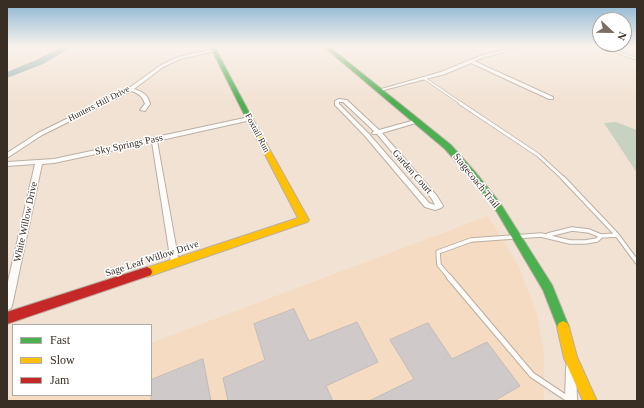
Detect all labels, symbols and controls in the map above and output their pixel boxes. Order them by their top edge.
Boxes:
north arrow [592,12,632,52]
text: N [615,30,629,42]
street label: Hunters Hill Drive [66,84,132,124]
street label: Foxtail Run [242,112,272,154]
street label: Sky Springs Pass [94,132,164,158]
street label: Garden Court [390,147,434,197]
street label: Stagecoach Trail [450,151,502,211]
street label: White Willow Drive [12,181,40,263]
street label: Sage Leaf Willow Drive [104,238,200,280]
legend [12,324,152,396]
text: Fast [50,333,70,347]
text: Slow [50,353,75,367]
text: Jam [50,373,69,387]

